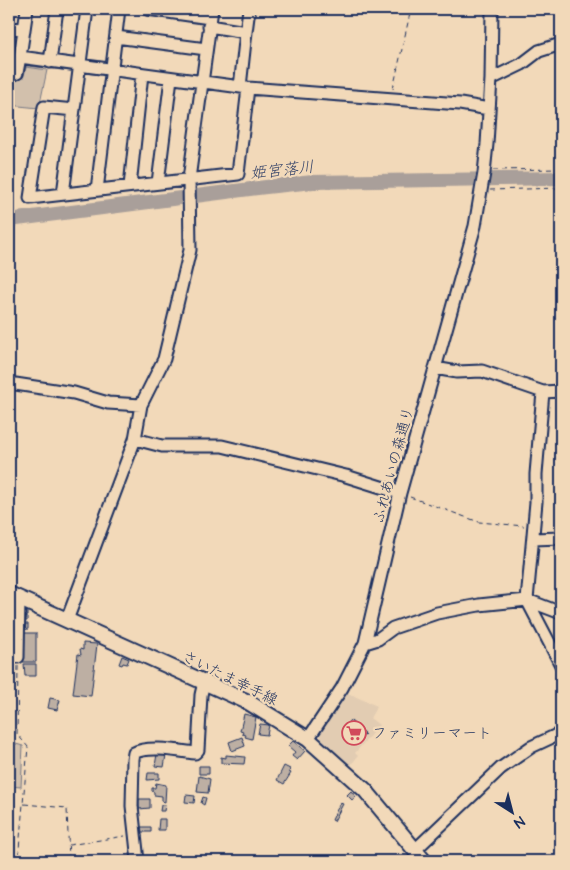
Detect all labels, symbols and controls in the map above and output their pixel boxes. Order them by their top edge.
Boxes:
water label: 姫宮落川 [249,156,315,184]
street label: ふれあいの森通り [368,404,419,526]
street label: さいたま幸手線 [178,646,281,711]
supermarket icon: ファミリーマート [341,720,367,746]
place label: ファミリーマート [372,723,492,744]
north arrow [488,788,538,838]
text: N [509,811,528,833]

